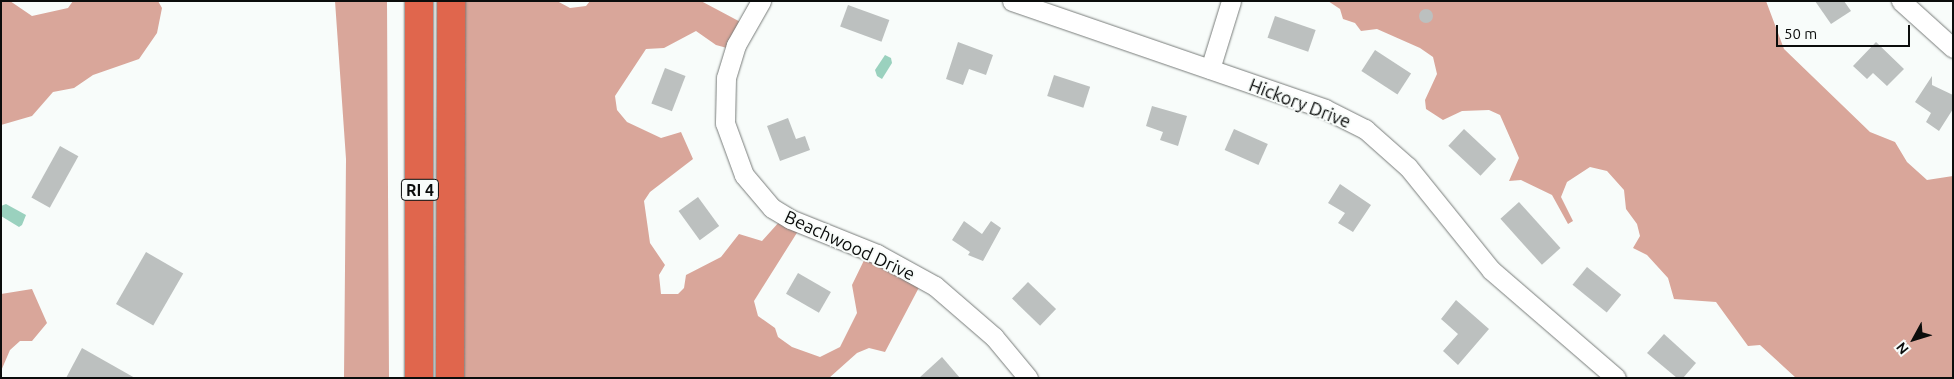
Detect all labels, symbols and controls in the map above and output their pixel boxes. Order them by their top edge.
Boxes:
scale bar [1779,15,1913,47]
text: 50 m [1784,25,1817,42]
street label: Hickory Drive [1246,74,1354,132]
road number: RI 4 [400,176,440,204]
street label: Beachwood Drive [781,205,919,285]
north arrow [1889,314,1939,364]
text: N [1893,339,1912,358]

